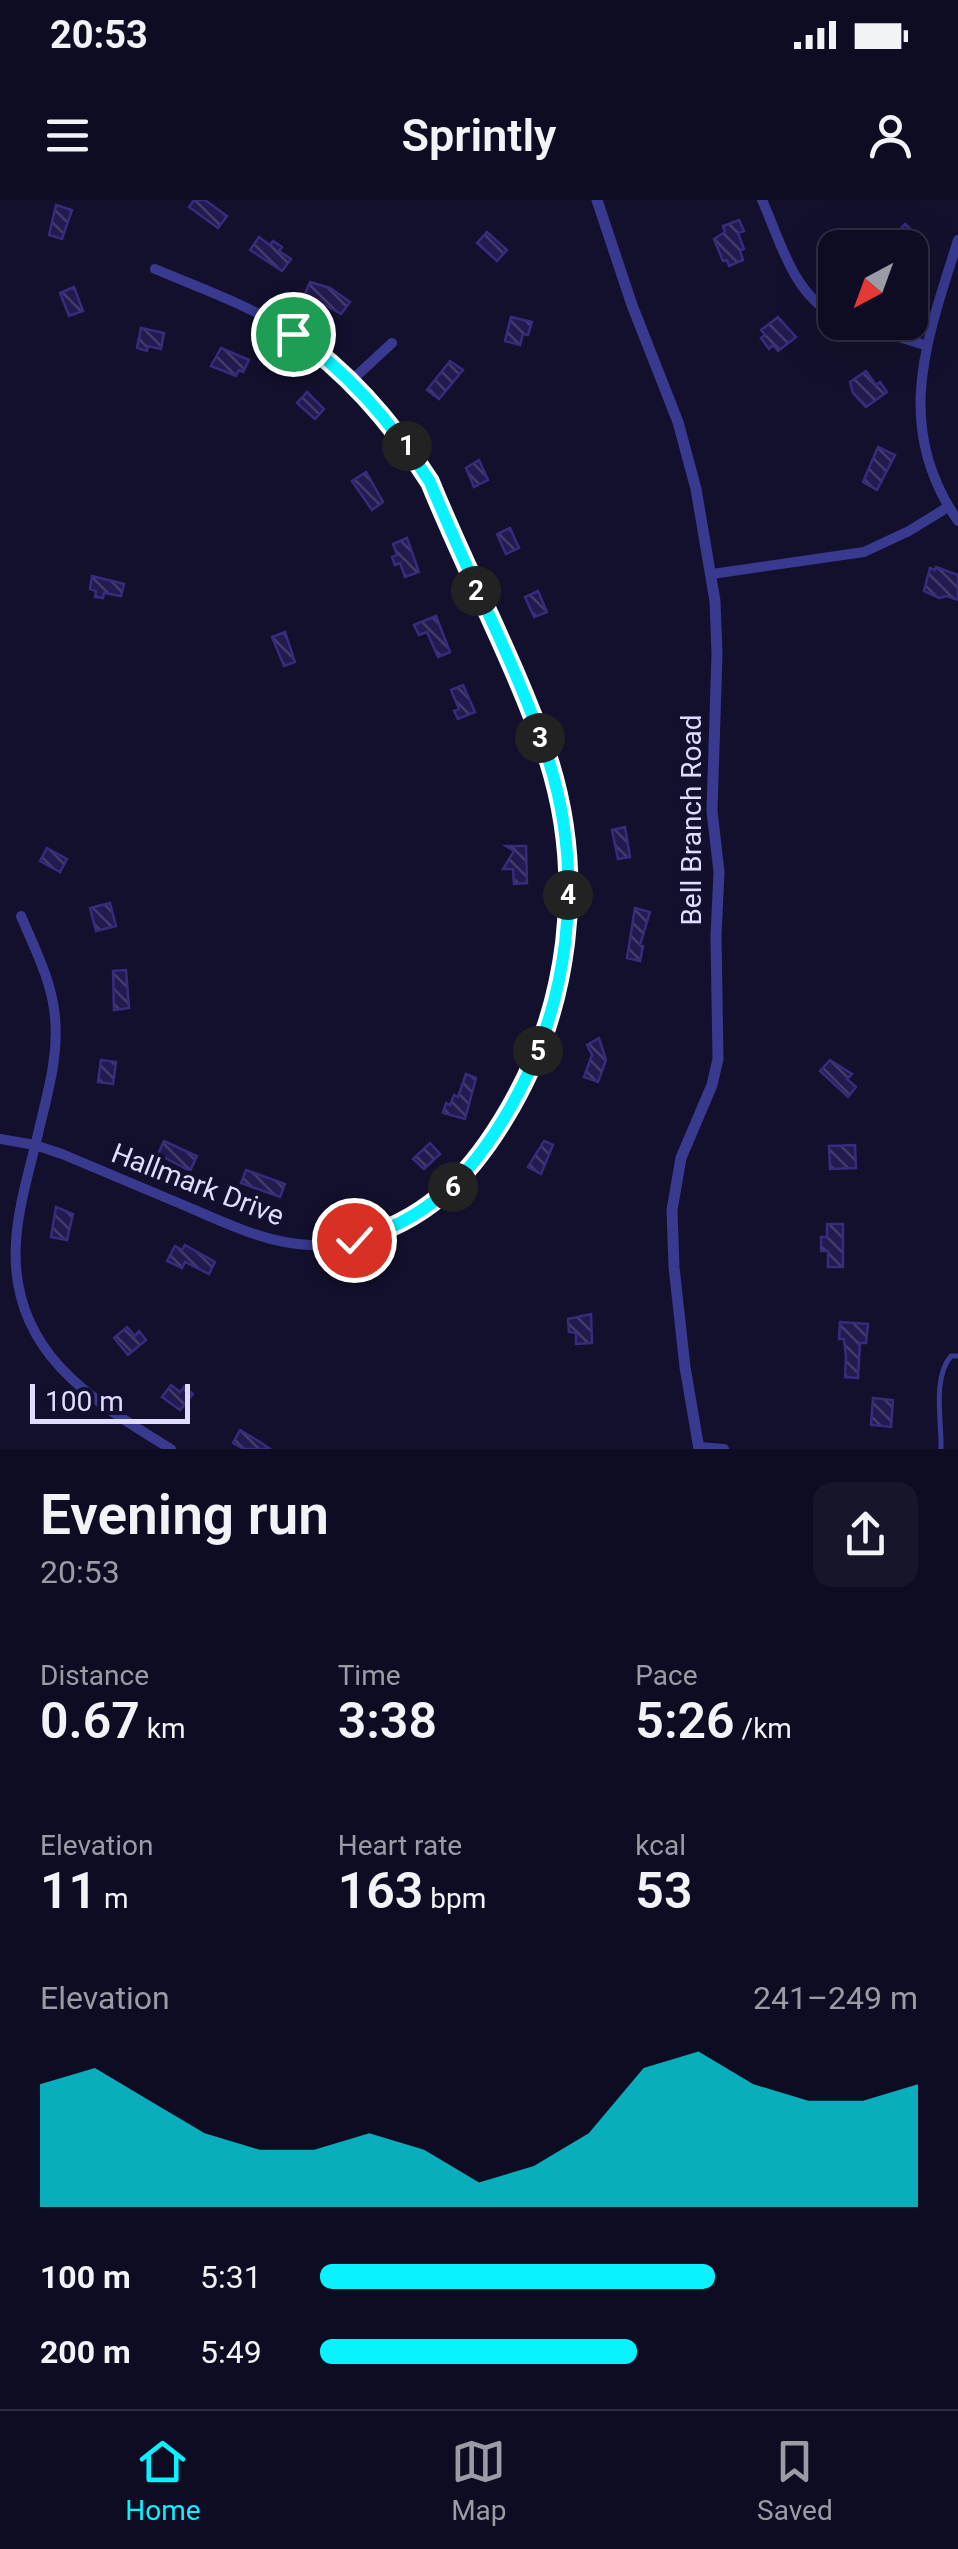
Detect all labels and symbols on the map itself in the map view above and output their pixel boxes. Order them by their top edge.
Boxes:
north arrow [818,230,928,340]
pin [251,292,336,377]
pin: 1 [382,421,432,471]
pin: 2 [451,566,501,616]
pin: 3 [515,713,565,763]
street label: Bell Branch Road [675,714,708,926]
pin: 4 [543,870,593,920]
pin: 5 [513,1026,563,1076]
street label: Hallmark Drive [107,1136,289,1233]
pin: 6 [428,1162,478,1212]
pin [312,1198,397,1283]
scale bar [30,1379,190,1424]

